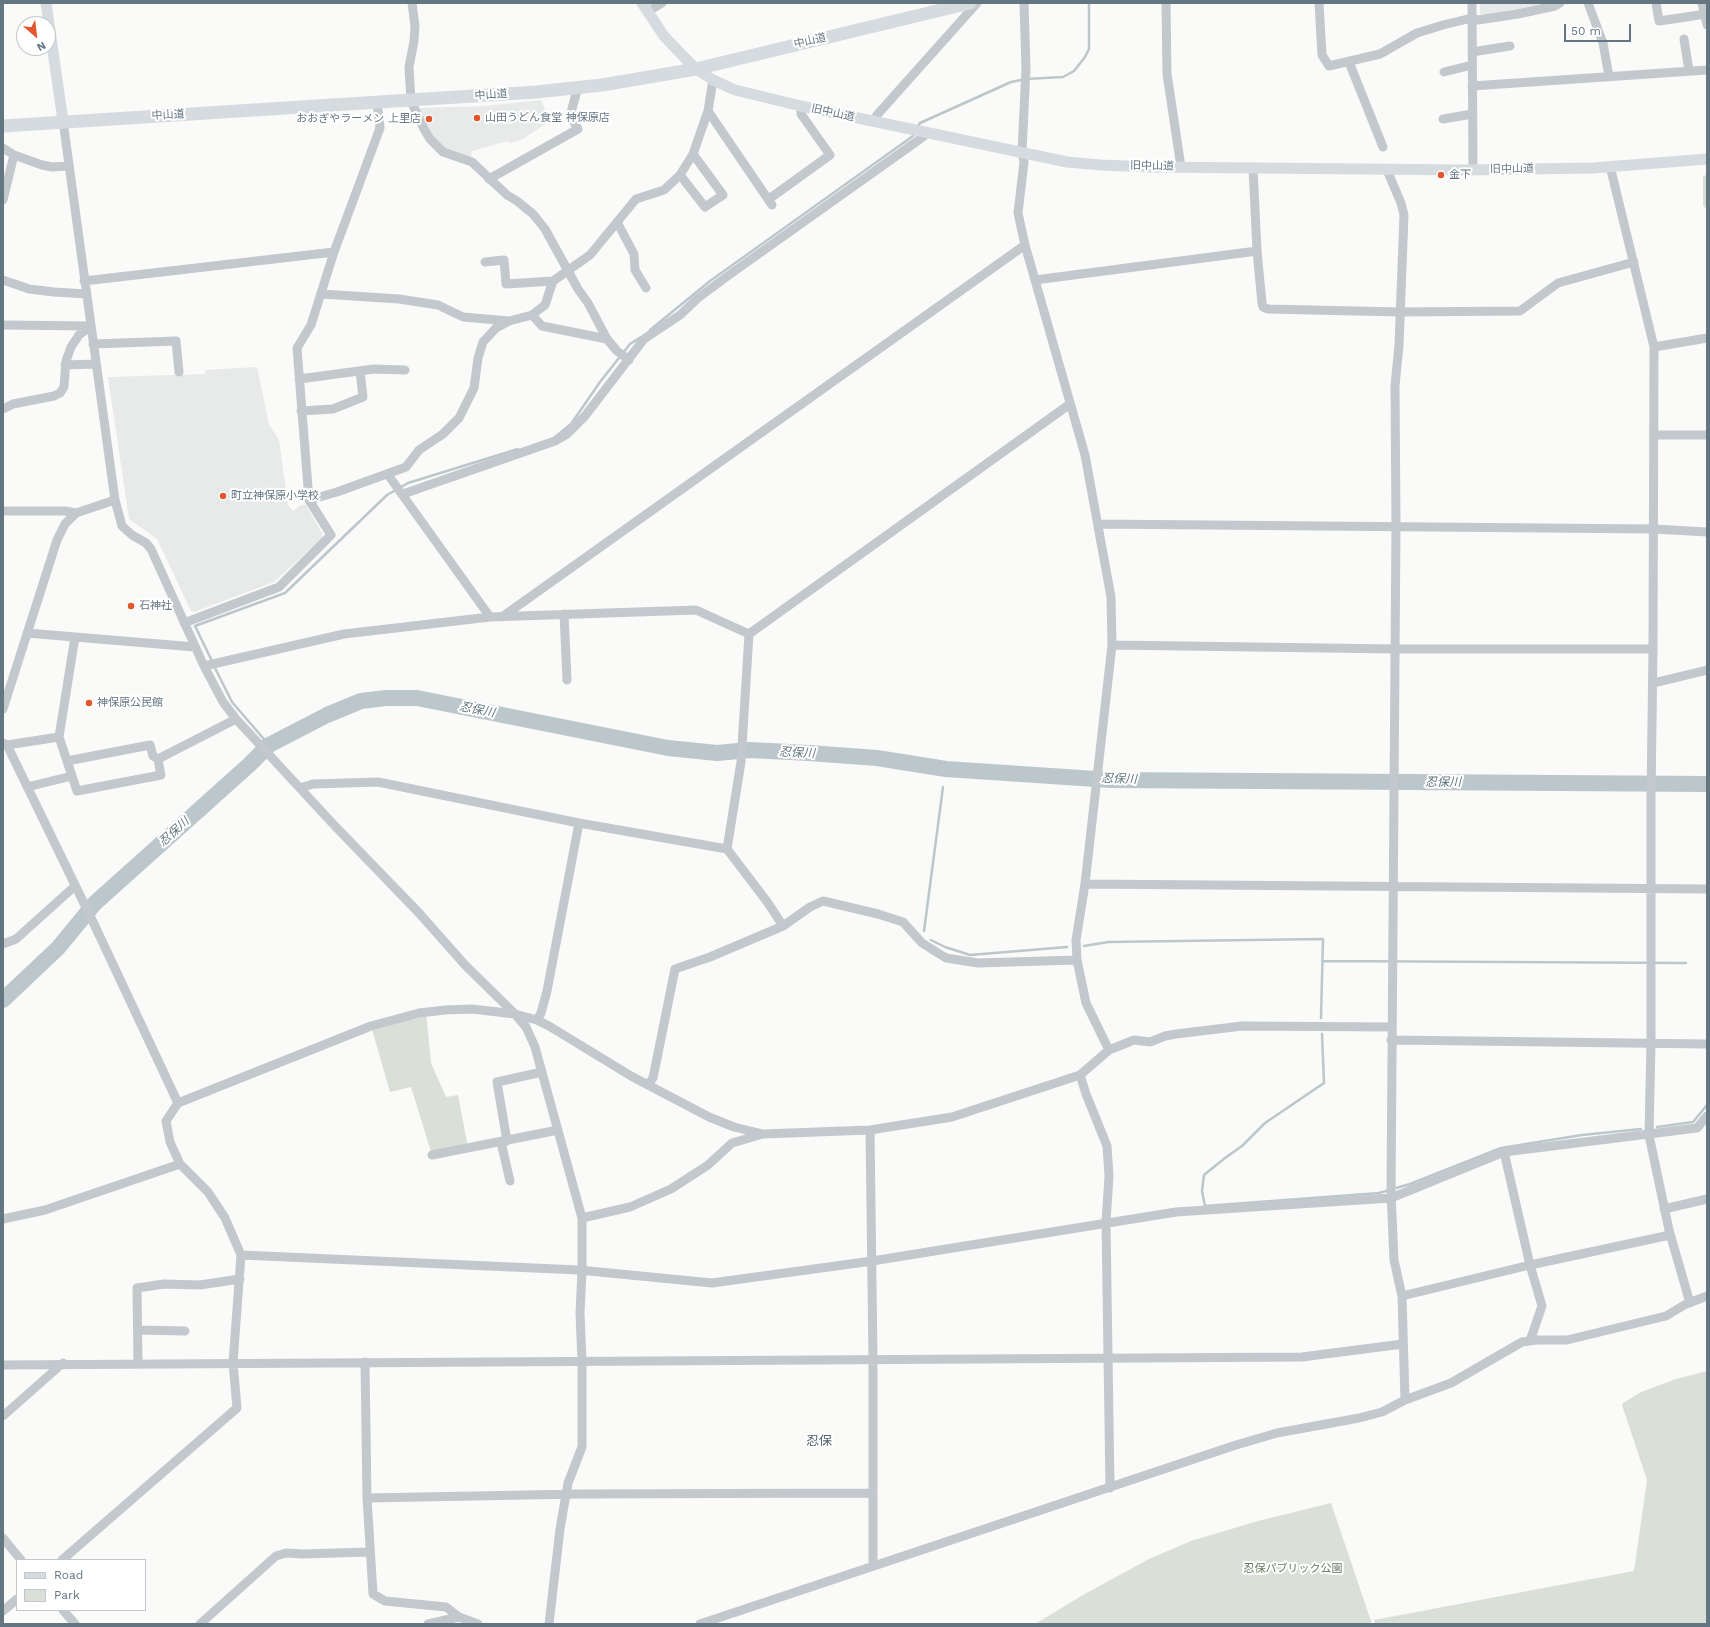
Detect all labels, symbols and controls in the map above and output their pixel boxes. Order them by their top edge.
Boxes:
north arrow [16,16,56,56]
scale bar [1566,16,1633,42]
text: 50 m [1571,24,1601,38]
street label: 中山道 [792,31,828,51]
text: N [35,39,48,54]
street label: 中山道 [474,87,508,103]
street label: 旧中山道 [810,102,856,124]
street label: 中山道 [151,108,185,122]
place label: 山田うどん食堂 神保原店 [485,111,610,125]
place label: おおぎやラーメン 上里店 [296,112,421,126]
marker: 山田うどん食堂 神保原店 [472,113,482,123]
marker: おおぎやラーメン 上里店 [424,114,434,124]
street label: 旧中山道 [1130,159,1174,173]
street label: 旧中山道 [1490,162,1534,176]
place label: 金下 [1449,168,1471,182]
marker: 金下 [1436,170,1446,180]
place label: 町立神保原小学校 [231,489,319,503]
marker: 町立神保原小学校 [218,491,228,501]
place label: 石神社 [139,599,172,613]
marker: 石神社 [126,601,136,611]
place label: 神保原公民館 [97,696,163,710]
marker: 神保原公民館 [84,698,94,708]
water label: 忍保川 [458,699,496,721]
water label: 忍保川 [779,745,815,761]
water label: 忍保川 [1101,771,1137,787]
water label: 忍保川 [1425,775,1461,789]
water label: 忍保川 [156,815,192,849]
district label: 忍保 [806,1433,832,1449]
legend [16,1559,146,1611]
park label: 忍保パブリック公園 [1244,1562,1342,1576]
text: Road [54,1568,83,1582]
text: Park [54,1588,80,1602]

